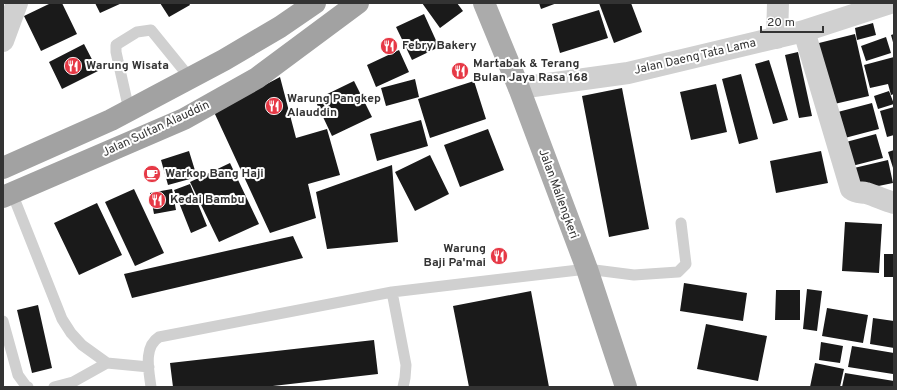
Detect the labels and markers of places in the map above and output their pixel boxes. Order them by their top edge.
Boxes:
restaurant icon: Febry Bakery [379,36,399,56]
place label: Febry Bakery [402,38,477,54]
restaurant icon: Warung Wisata [63,56,83,76]
place label: Martabak & Terang Bulan Jaya Rasa 168 [473,56,588,86]
place label: Warung Wisata [86,58,169,74]
restaurant icon: Martabak & Terang Bulan Jaya Rasa 168 [450,61,470,81]
place label: Warung Pangkep Alauddin [287,91,381,121]
restaurant icon: Warung Pangkep Alauddin [264,96,284,116]
cafe icon: Warkop Bang Haji [142,164,162,184]
place label: Warkop Bang Haji [165,166,264,182]
restaurant icon: Kedai Bambu [147,190,167,210]
place label: Kedai Bambu [170,192,245,208]
place label: Warung Baji Pa'mai [424,241,486,271]
restaurant icon: Warung Baji Pa'mai [489,246,509,266]

